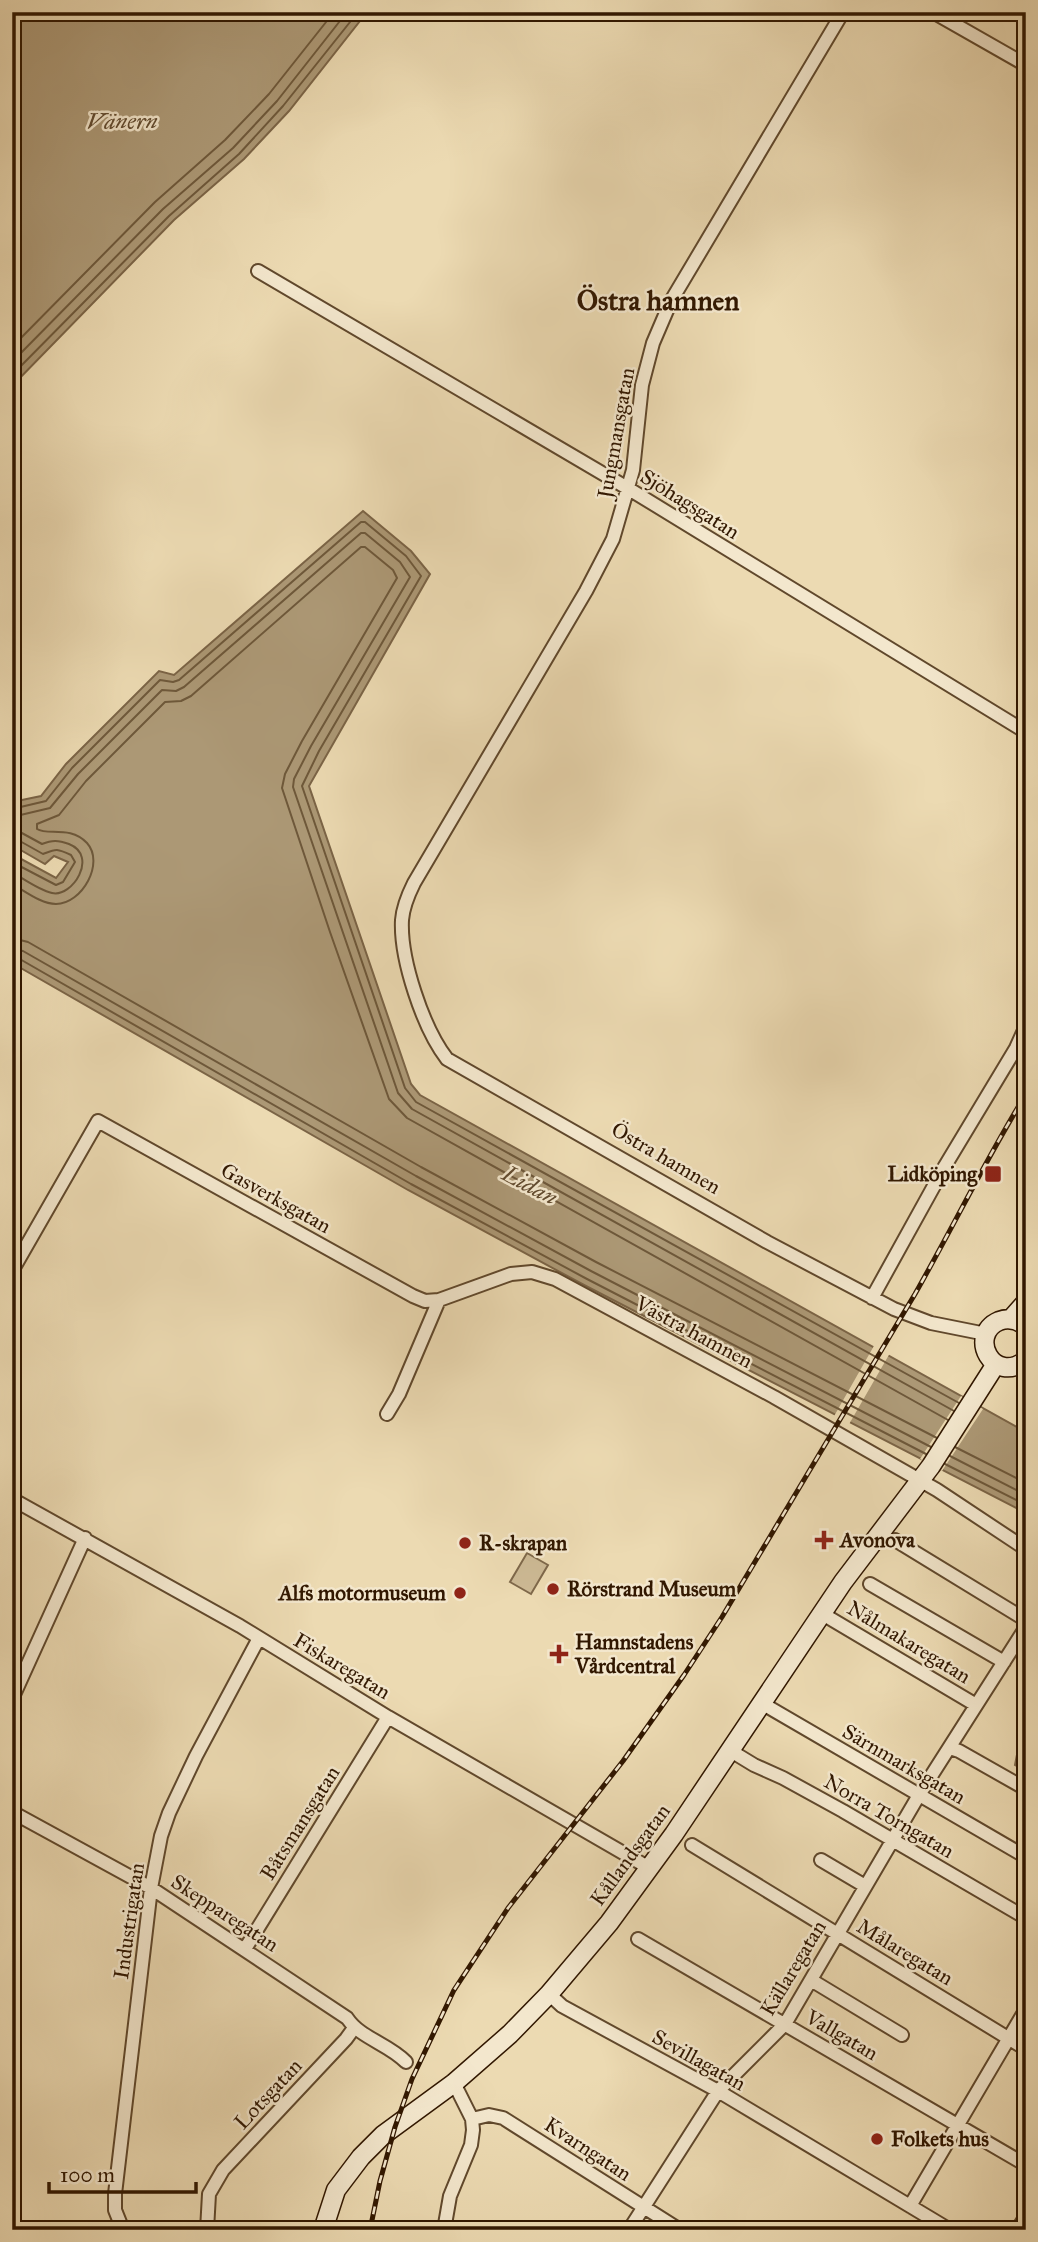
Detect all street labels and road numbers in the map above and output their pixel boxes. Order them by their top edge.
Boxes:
street label: Jungmansgatan [591,366,640,502]
street label: Sjöhagsgatan [636,463,744,545]
street label: Östra hamnen [607,1116,725,1200]
street label: Gasverksgatan [216,1157,336,1239]
street label: Västra hamnen [630,1290,757,1374]
street label: Nålmakaregatan [842,1595,976,1689]
street label: Fiskaregatan [289,1627,395,1705]
street label: Särnmarksgatan [838,1718,970,1810]
street label: Båtsmansgatan [255,1761,345,1885]
street label: Norra Torngatan [819,1768,959,1864]
street label: Kållandsgatan [584,1799,676,1911]
street label: Industrigatan [108,1861,150,1981]
street label: Skepparegatan [166,1869,284,1957]
street label: Målaregatan [852,1913,958,1991]
street label: Källaregatan [754,1916,832,2020]
street label: Vallgatan [800,2003,883,2066]
street label: Sevillagatan [648,2024,750,2096]
street label: Lotsgatan [229,2053,307,2135]
street label: Kvarngatan [540,2111,636,2187]

